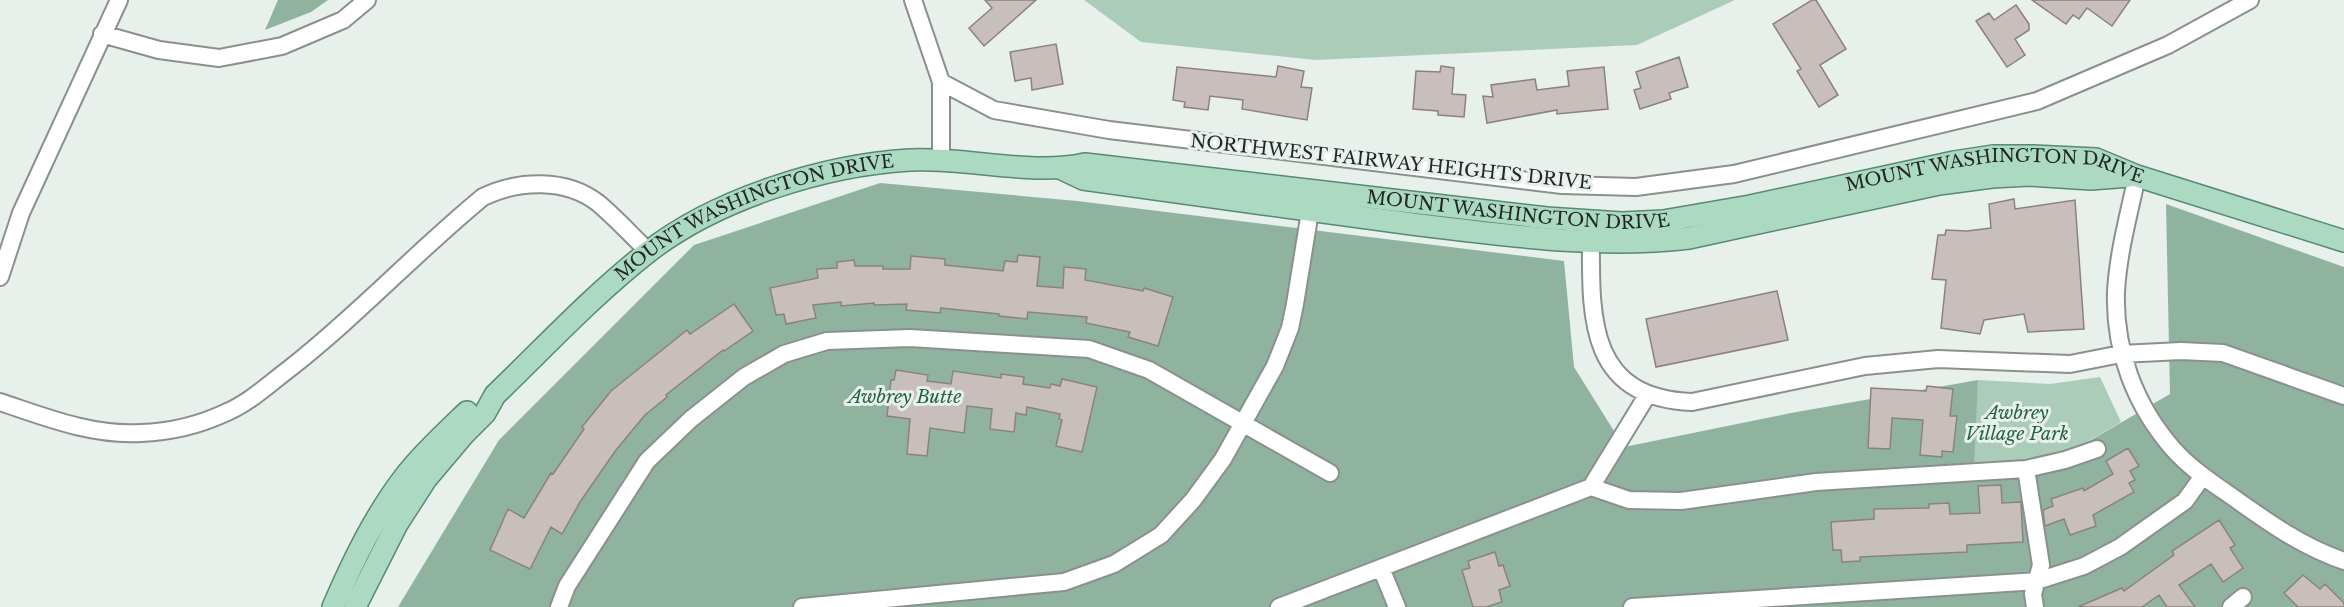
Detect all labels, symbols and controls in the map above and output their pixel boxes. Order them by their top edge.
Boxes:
street label: NORTHWEST FAIRWAY HEIGHTS DRIVE [1189,130,1593,194]
street label: MOUNT WASHINGTON DRIVE [1843,145,2147,196]
street label: MOUNT WASHINGTON DRIVE [610,150,895,285]
street label: MOUNT WASHINGTON DRIVE [1365,186,1671,234]
park label: Awbrey Butte [847,386,961,408]
park label: Awbrey Village Park [1965,402,2069,445]

